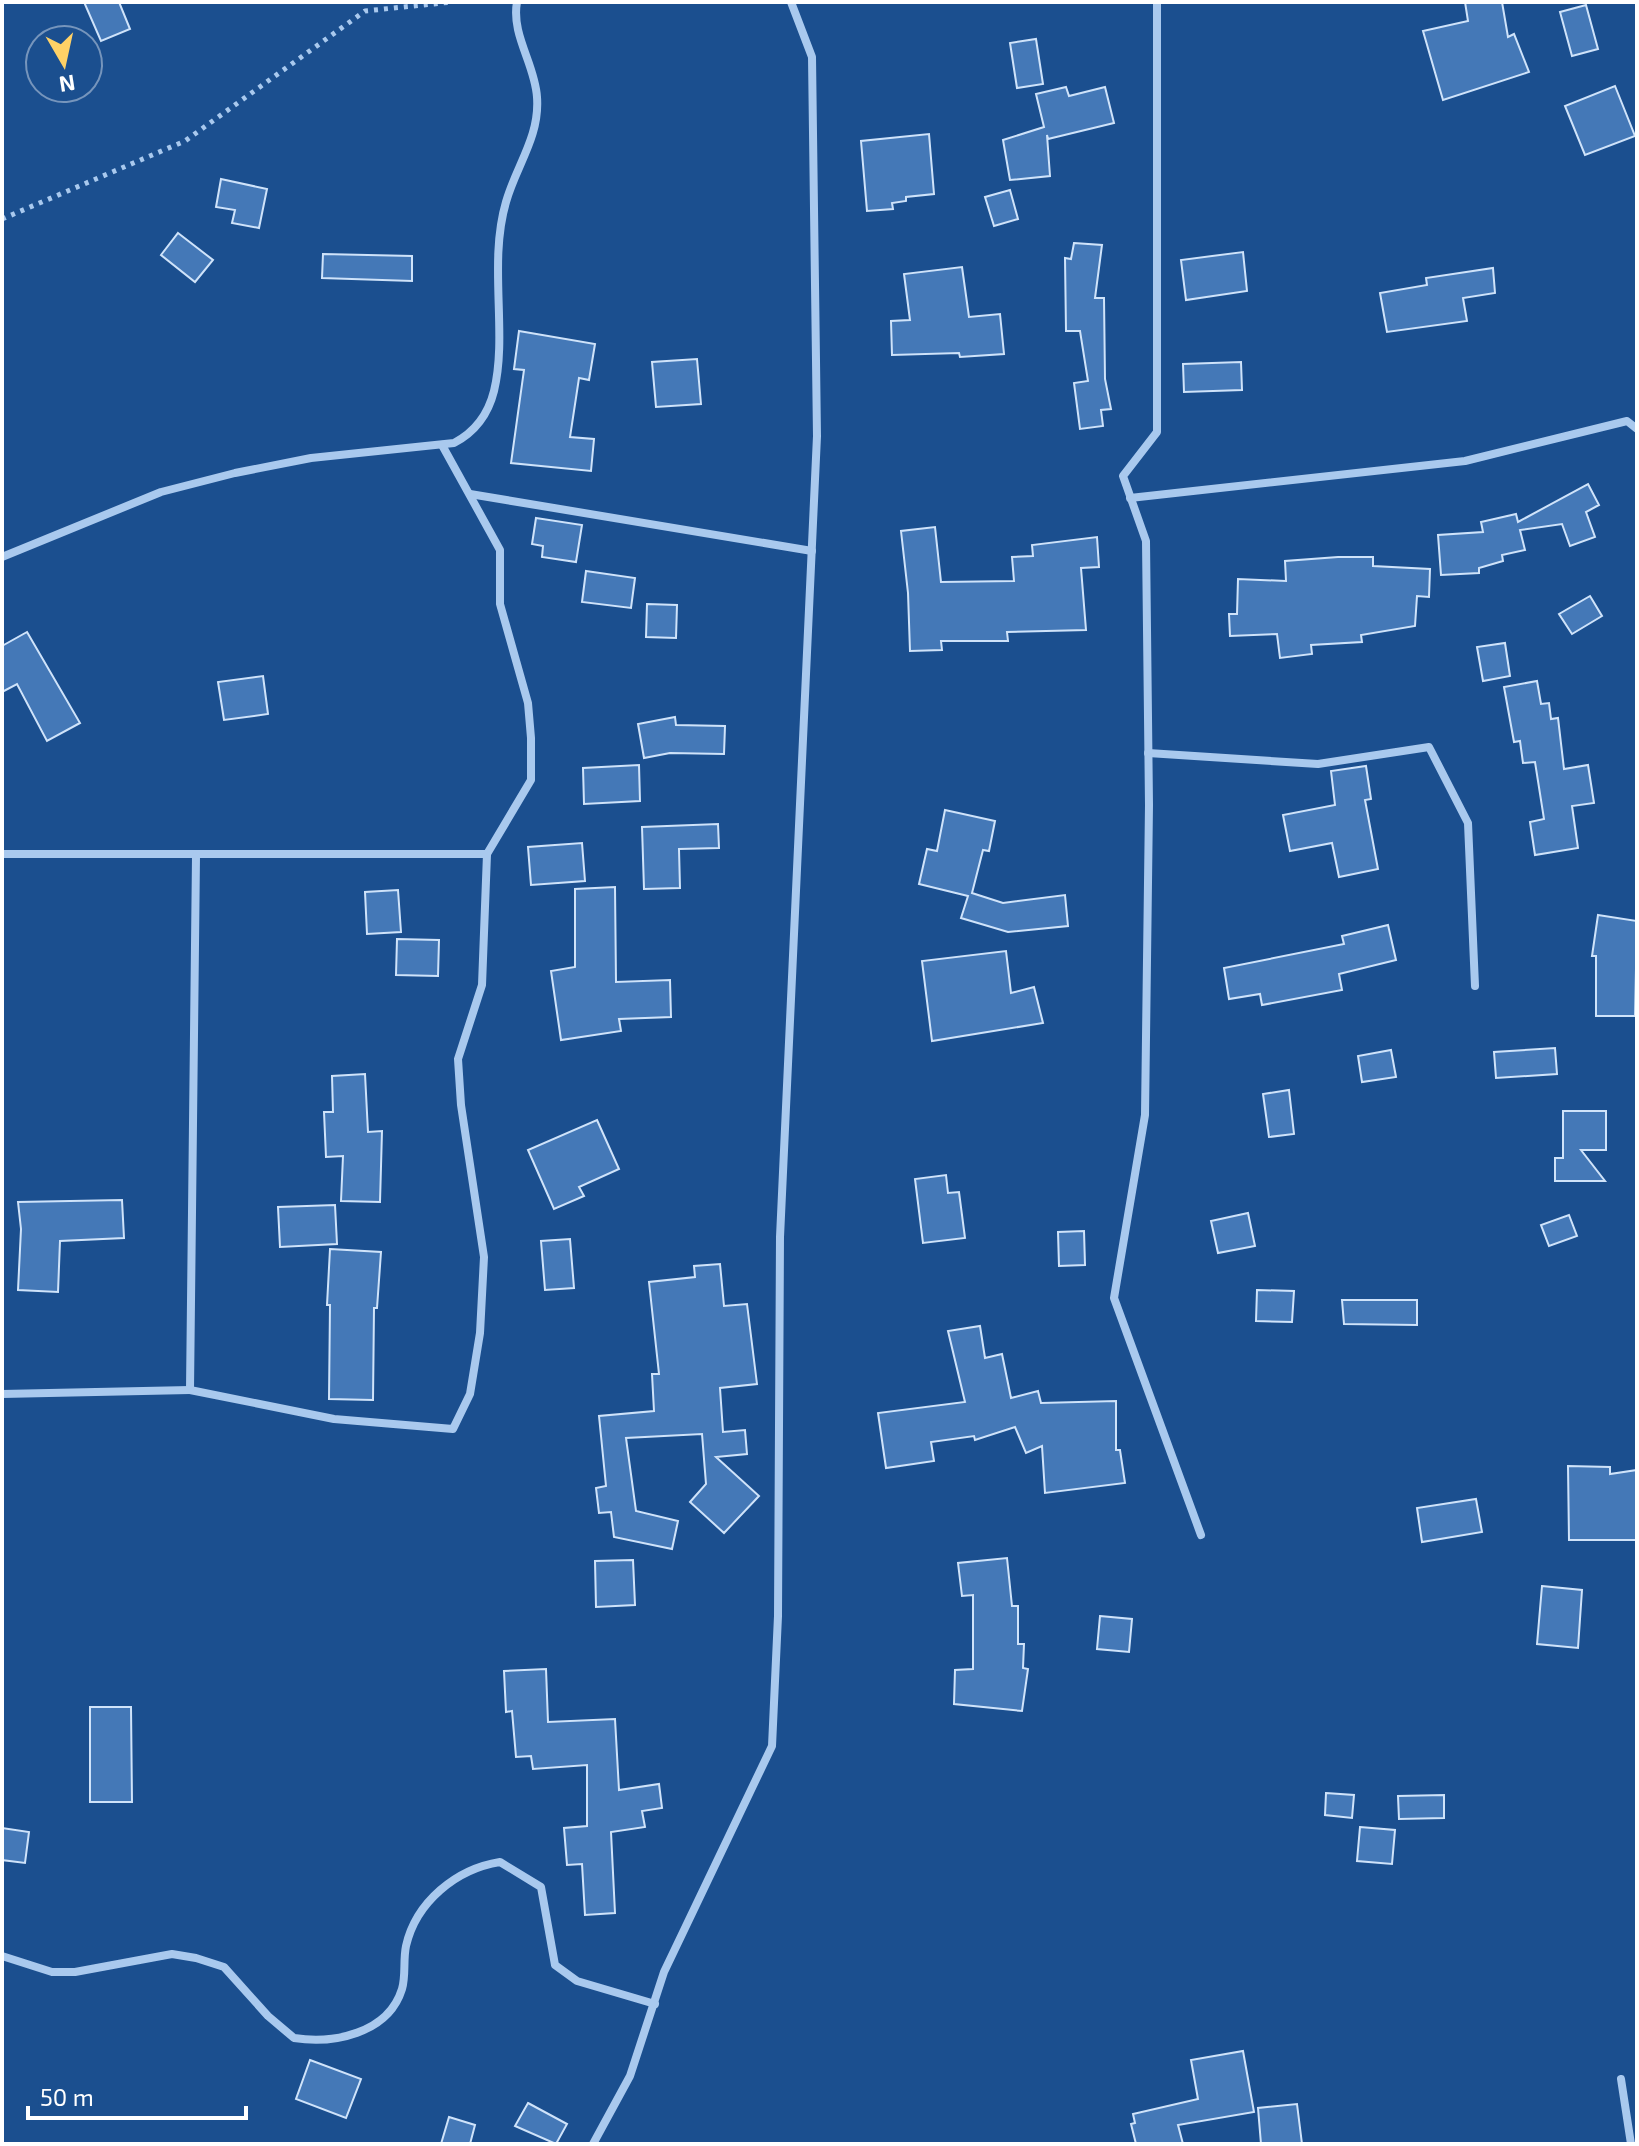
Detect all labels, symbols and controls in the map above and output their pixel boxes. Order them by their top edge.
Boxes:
north arrow [24,24,104,104]
text: N [57,71,77,99]
scale bar [28,2070,246,2120]
text: 50 m [40,2082,94,2111]

